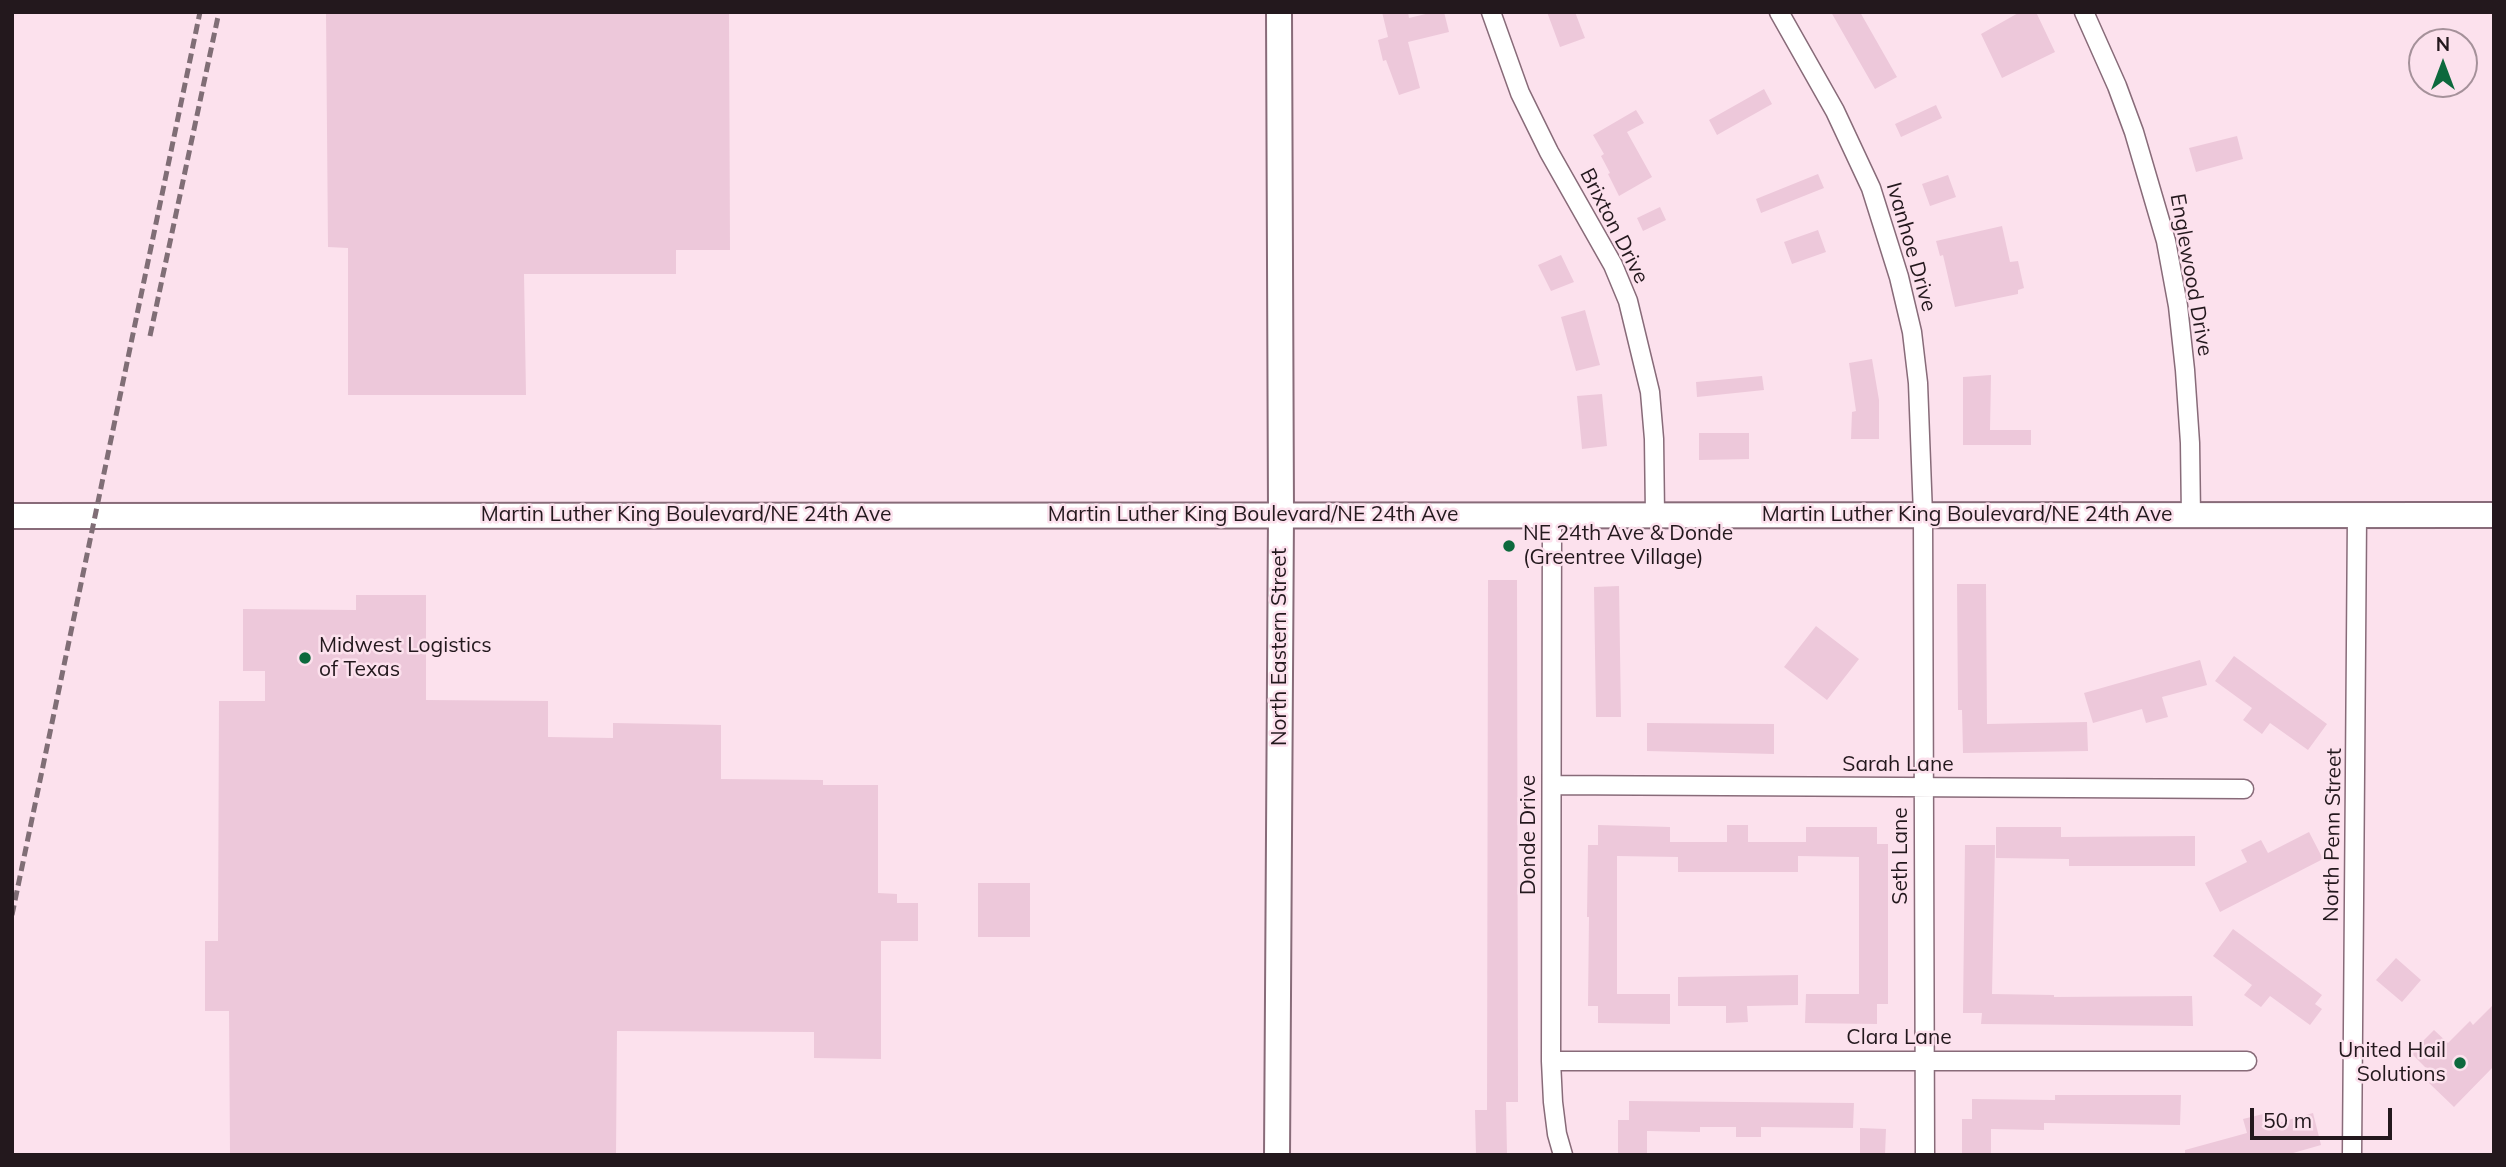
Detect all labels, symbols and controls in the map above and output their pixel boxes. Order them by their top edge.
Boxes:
north arrow [2408,28,2478,98]
text: N [2436,32,2450,56]
street label: Brixton Drive [1574,164,1654,288]
street label: Ivanhoe Drive [1881,179,1941,315]
street label: Englewood Drive [2164,192,2218,358]
street label: Martin Luther King Boulevard/NE 24th Ave [481,502,891,528]
street label: Martin Luther King Boulevard/NE 24th Ave [1048,502,1458,528]
street label: Martin Luther King Boulevard/NE 24th Ave [1762,502,2172,528]
place label: NE 24th Ave & Donde (Greentree Village) [1523,521,1733,571]
marker: NE 24th Ave & Donde (Greentree Village) [1501,538,1517,554]
street label: North Eastern Street [1267,548,1293,746]
place label: Midwest Logistics of Texas [319,633,492,683]
marker: Midwest Logistics of Texas [297,650,313,666]
street label: North Penn Street [2319,748,2347,922]
street label: Sarah Lane [1842,752,1954,778]
street label: Donde Drive [1516,775,1542,895]
street label: Seth Lane [1888,807,1914,905]
street label: Clara Lane [1846,1025,1952,1051]
place label: United Hail Solutions [2338,1038,2446,1088]
marker: United Hail Solutions [2452,1055,2468,1071]
scale bar [2254,1094,2396,1138]
text: 50 m [2263,1107,2312,1133]

